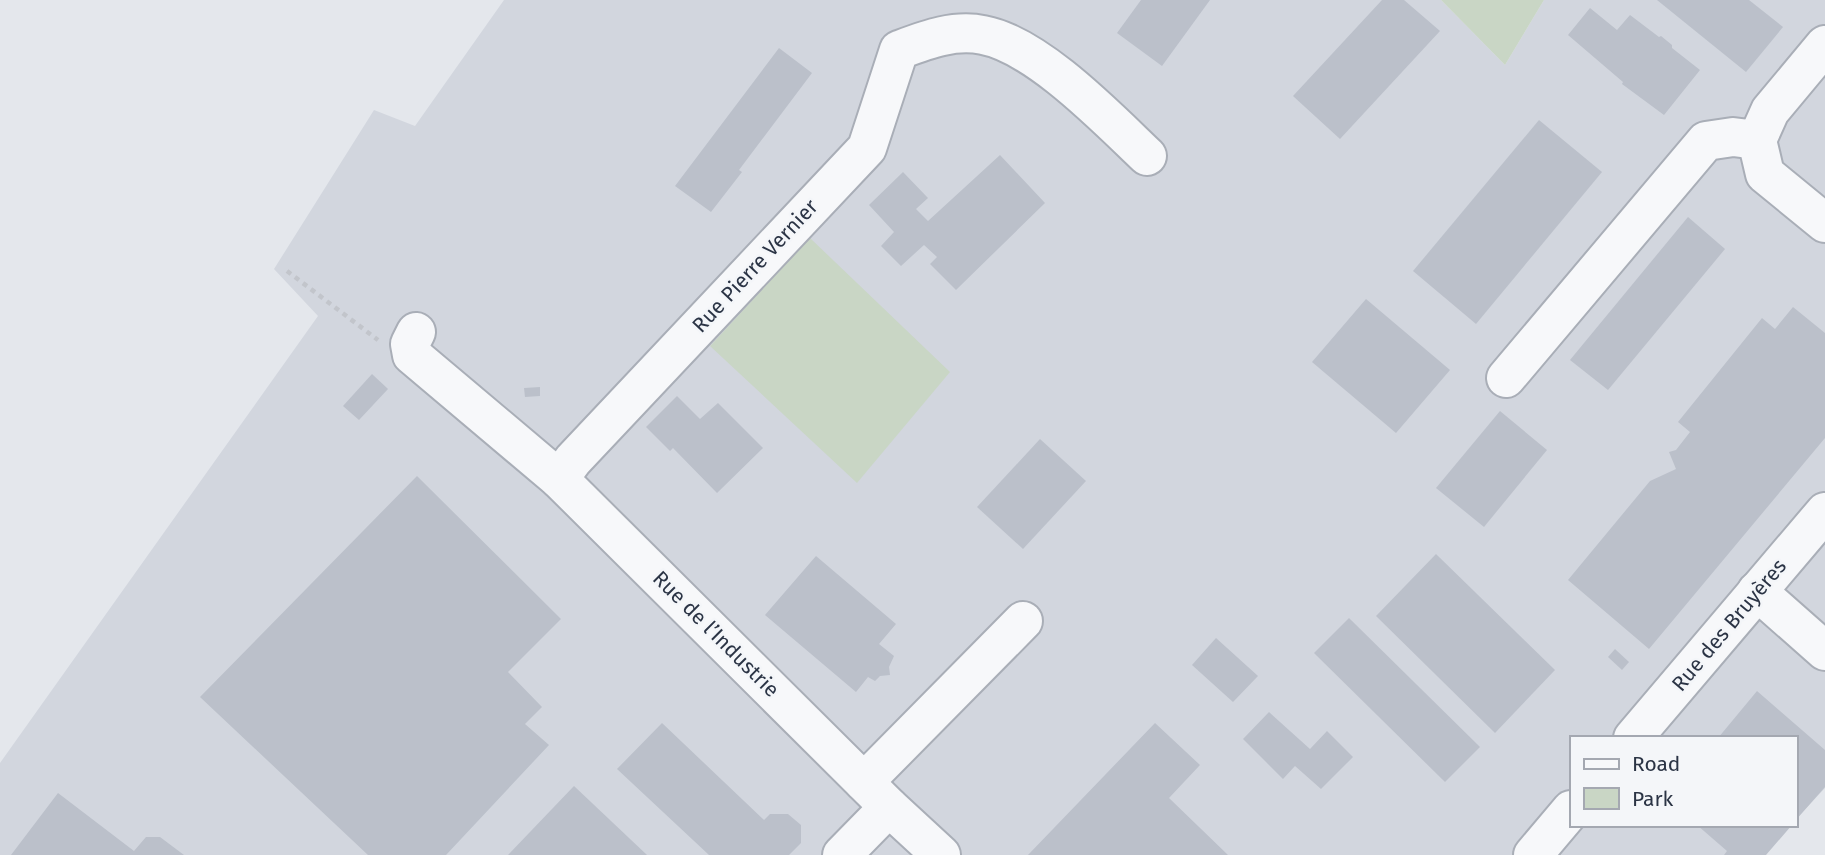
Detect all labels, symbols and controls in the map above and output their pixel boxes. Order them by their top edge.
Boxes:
street label: Rue Pierre Vernier [687,194,823,338]
street label: Rue des Bruyères [1666,553,1792,696]
street label: Rue de l’Industrie [647,565,785,703]
legend [1570,736,1797,827]
text: Road [1632,751,1680,777]
text: Park [1632,786,1674,812]

